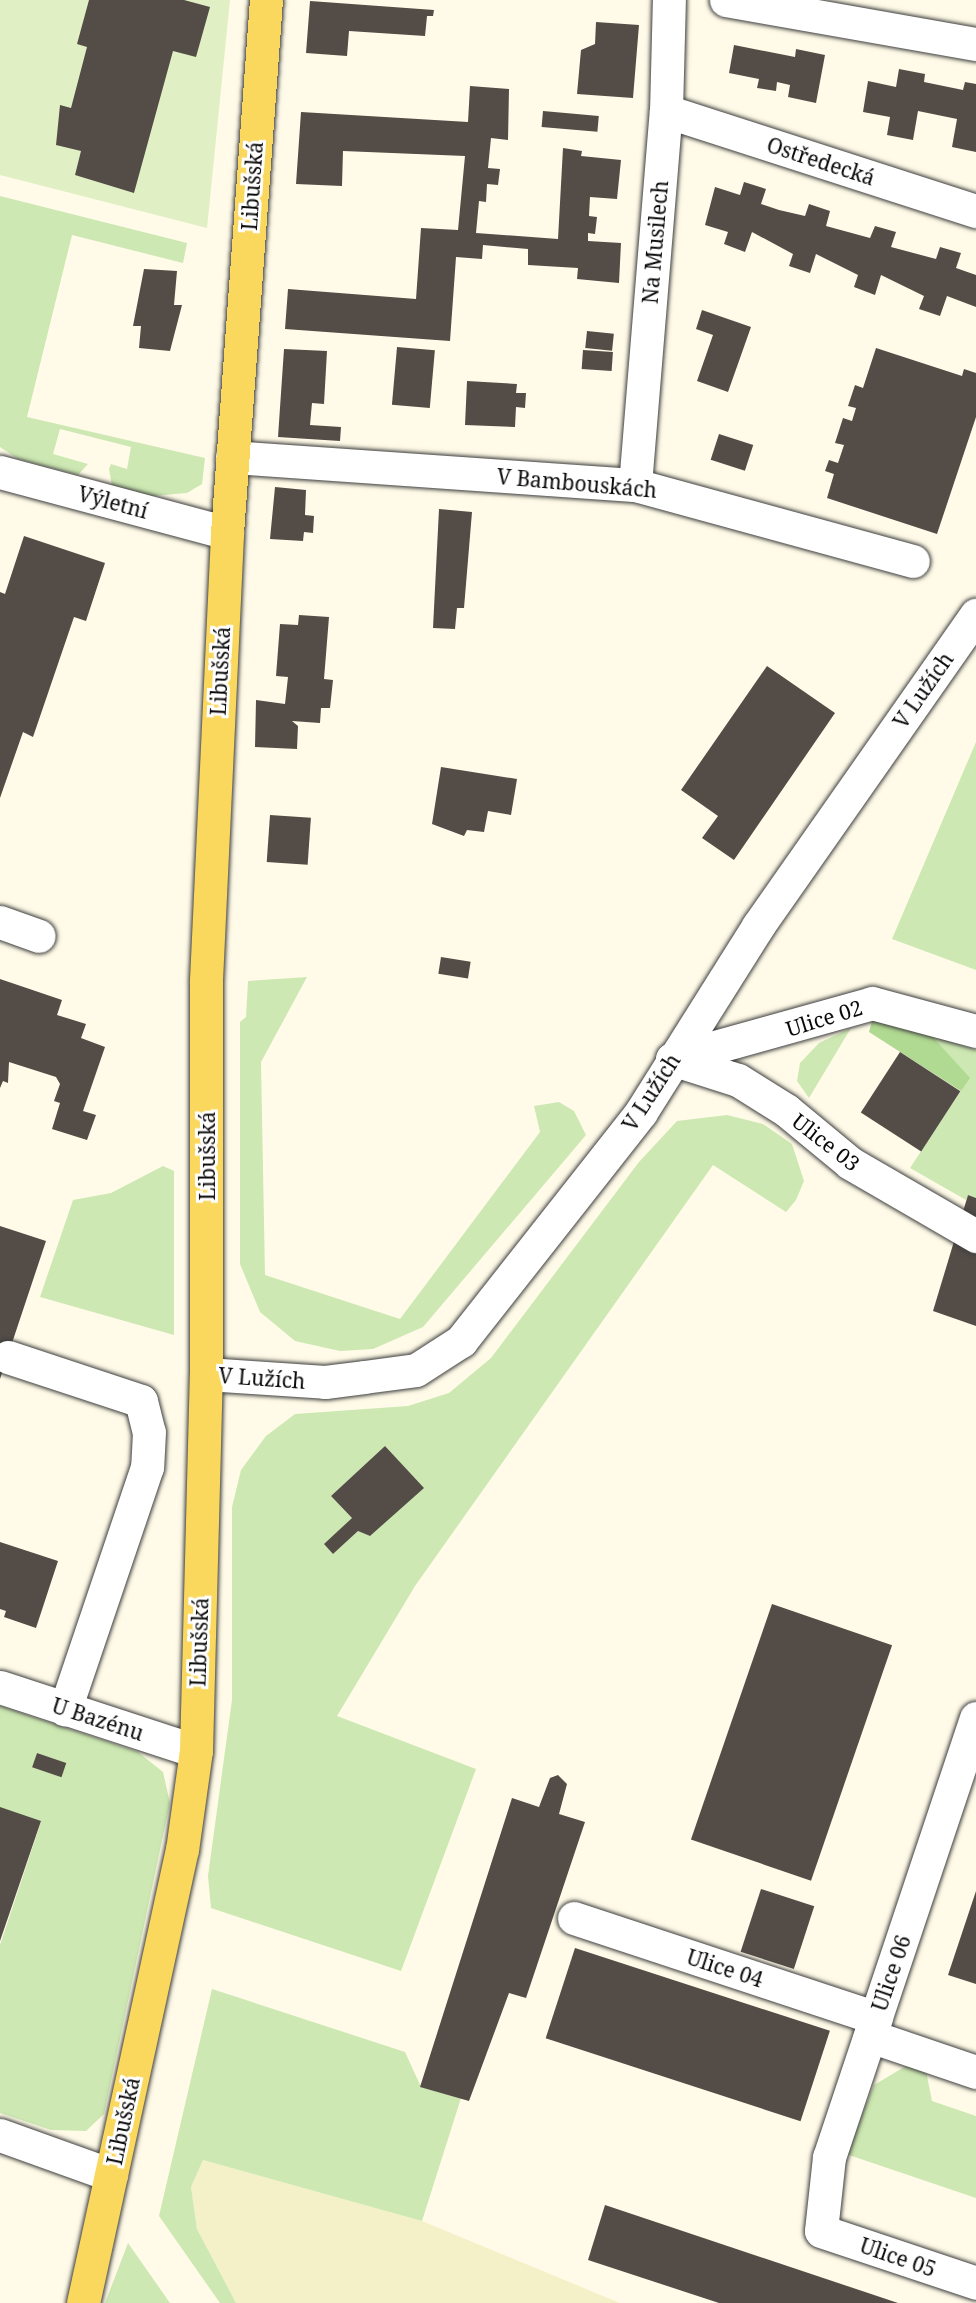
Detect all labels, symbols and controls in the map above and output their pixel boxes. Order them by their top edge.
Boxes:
street label: Ostředecká [764,132,878,190]
street label: Libušská [236,141,268,231]
street label: Na Musilech [637,179,673,305]
street label: V Bambouskách [496,463,658,503]
street label: Výletní [75,481,151,523]
street label: Libušská [205,626,235,716]
street label: V Lužích [888,647,958,733]
street label: Ulice 02 [783,994,865,1042]
street label: V Lužích [617,1049,685,1135]
street label: Ulice 03 [787,1108,865,1176]
street label: Libušská [194,1111,220,1201]
street label: V Lužích [218,1362,306,1394]
street label: Libušská [185,1597,213,1687]
street label: U Bazénu [49,1692,147,1746]
street label: Ulice 06 [866,1932,916,2014]
street label: Ulice 04 [684,1944,766,1992]
street label: Libušská [101,2075,145,2167]
street label: Ulice 05 [857,2232,939,2282]

